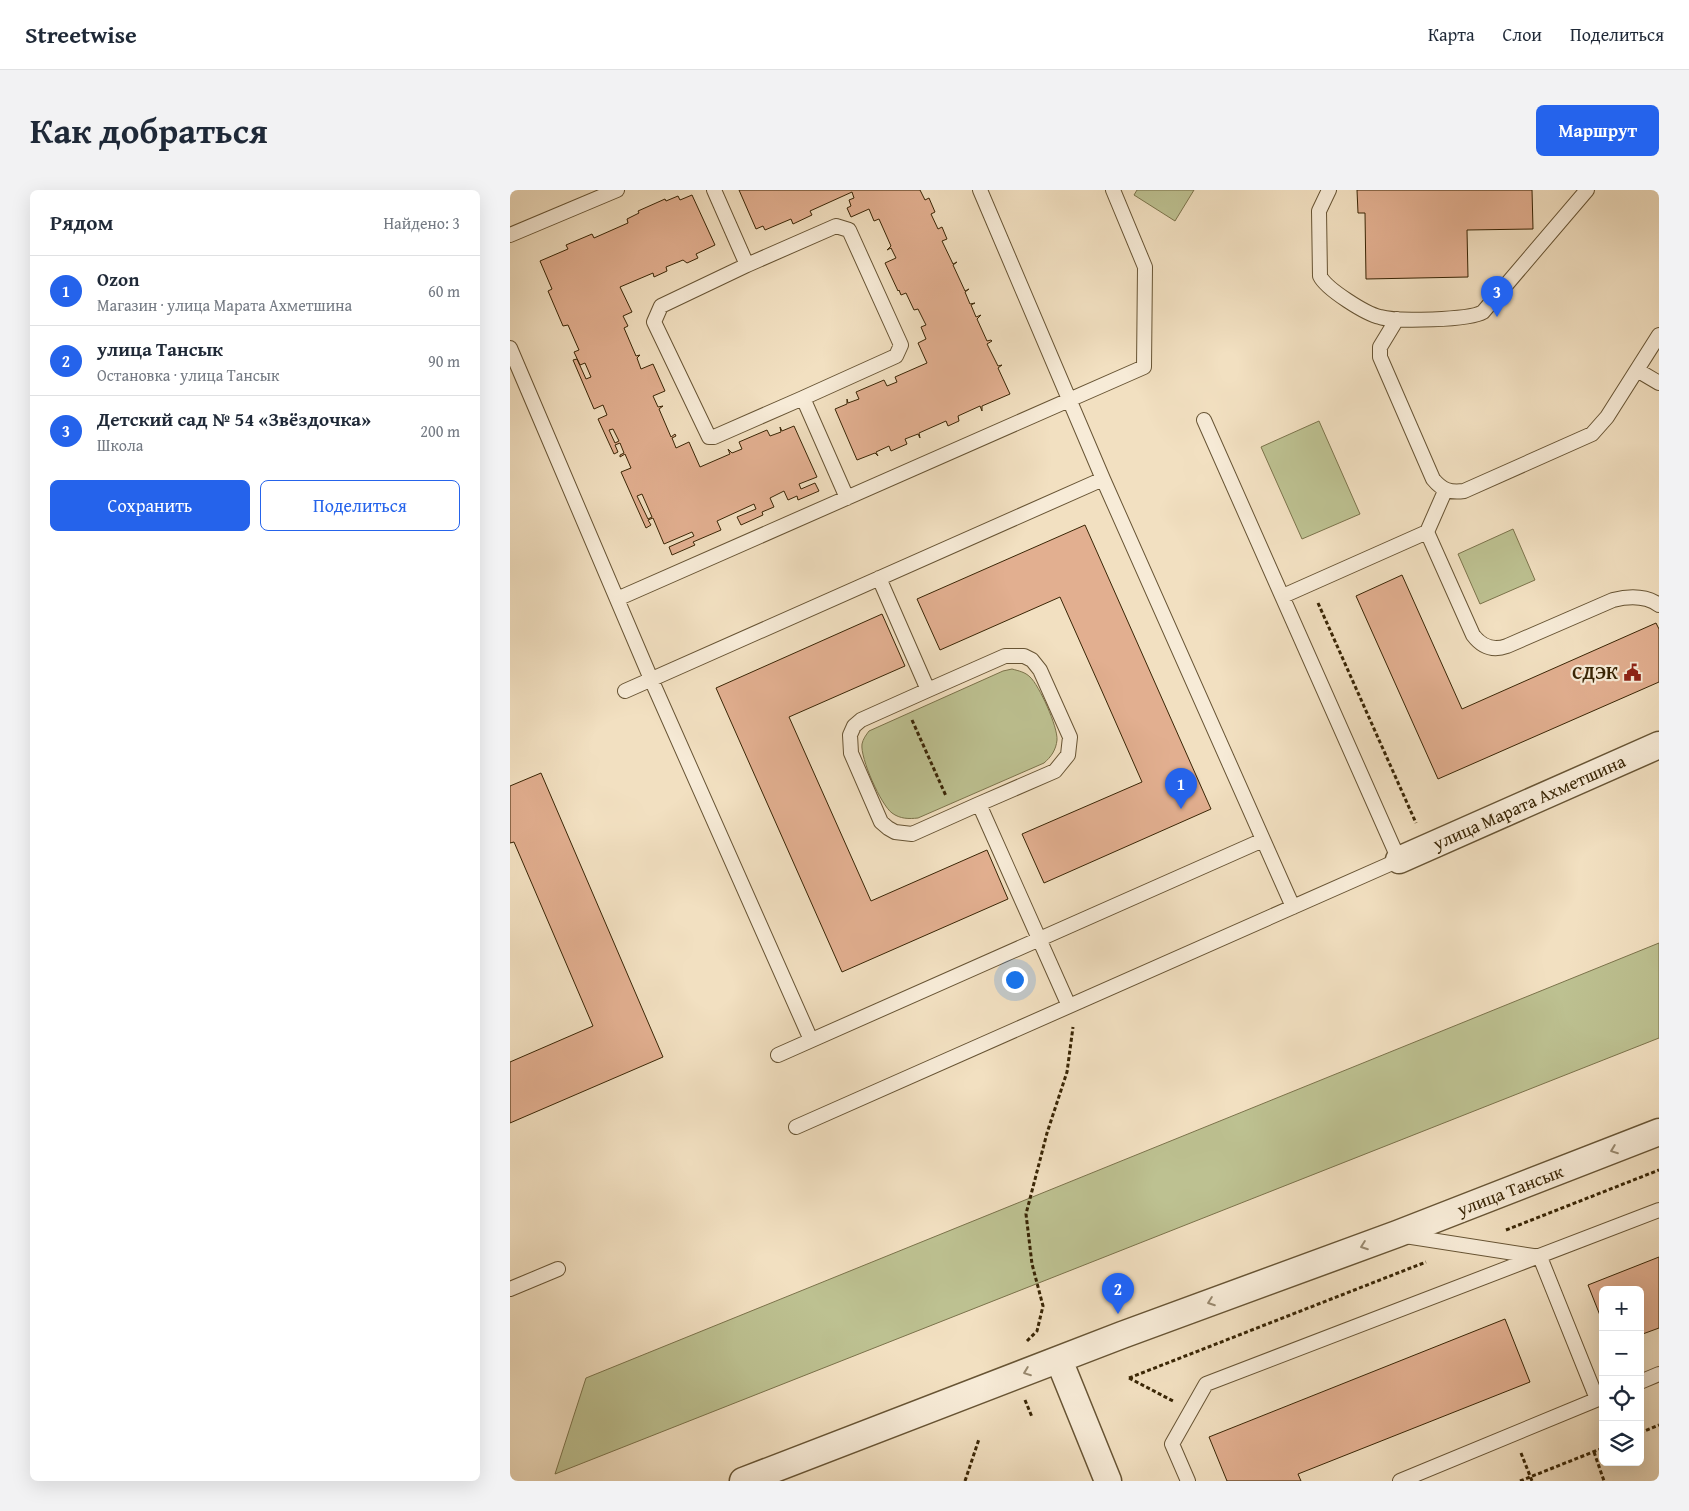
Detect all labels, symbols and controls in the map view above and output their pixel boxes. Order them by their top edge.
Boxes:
text: Streetwise [25,17,137,52]
text: Карта [1428,21,1475,48]
text: Слои [1503,21,1542,48]
text: Поделиться [1570,21,1664,48]
text: Как добраться [30,105,268,156]
button: Маршрут [1536,105,1659,156]
text: Рядом [50,207,113,238]
text: Найдено: 3 [383,211,460,235]
text: Ozon [97,265,139,293]
pin: 3 [1481,276,1513,317]
text: 1 [62,279,70,303]
text: 60 m [428,279,460,303]
text: Магазин · улица Марата Ахметшина [97,293,352,317]
text: улица Тансык [97,335,223,363]
text: 2 [62,349,70,373]
text: 90 m [428,349,460,373]
text: Остановка · улица Тансык [97,363,279,387]
text: Детский сад № 54 «Звёздочка» [97,405,371,433]
text: 3 [62,419,70,443]
text: 200 m [420,419,460,443]
text: Школа [97,433,143,457]
button: Сохранить [50,480,250,531]
button: Поделиться [260,480,460,531]
place label: СДЭК [1572,659,1618,686]
public building icon: СДЭК [1622,662,1642,682]
street label: улица Марата Ахметшина [1428,747,1630,857]
pin: 1 [1165,768,1197,809]
your location [1002,967,1028,993]
one-way arrow [1610,1144,1618,1154]
street label: улица Тансык [1452,1157,1567,1223]
one-way arrow [1360,1240,1369,1250]
pin: 2 [1102,1273,1134,1314]
map controls [1599,1286,1644,1466]
button: + [1599,1286,1644,1331]
one-way arrow [1208,1296,1216,1306]
button: − [1599,1331,1644,1376]
one-way arrow [1023,1366,1032,1376]
button: locate [1599,1376,1644,1421]
button: layers [1599,1421,1644,1466]

